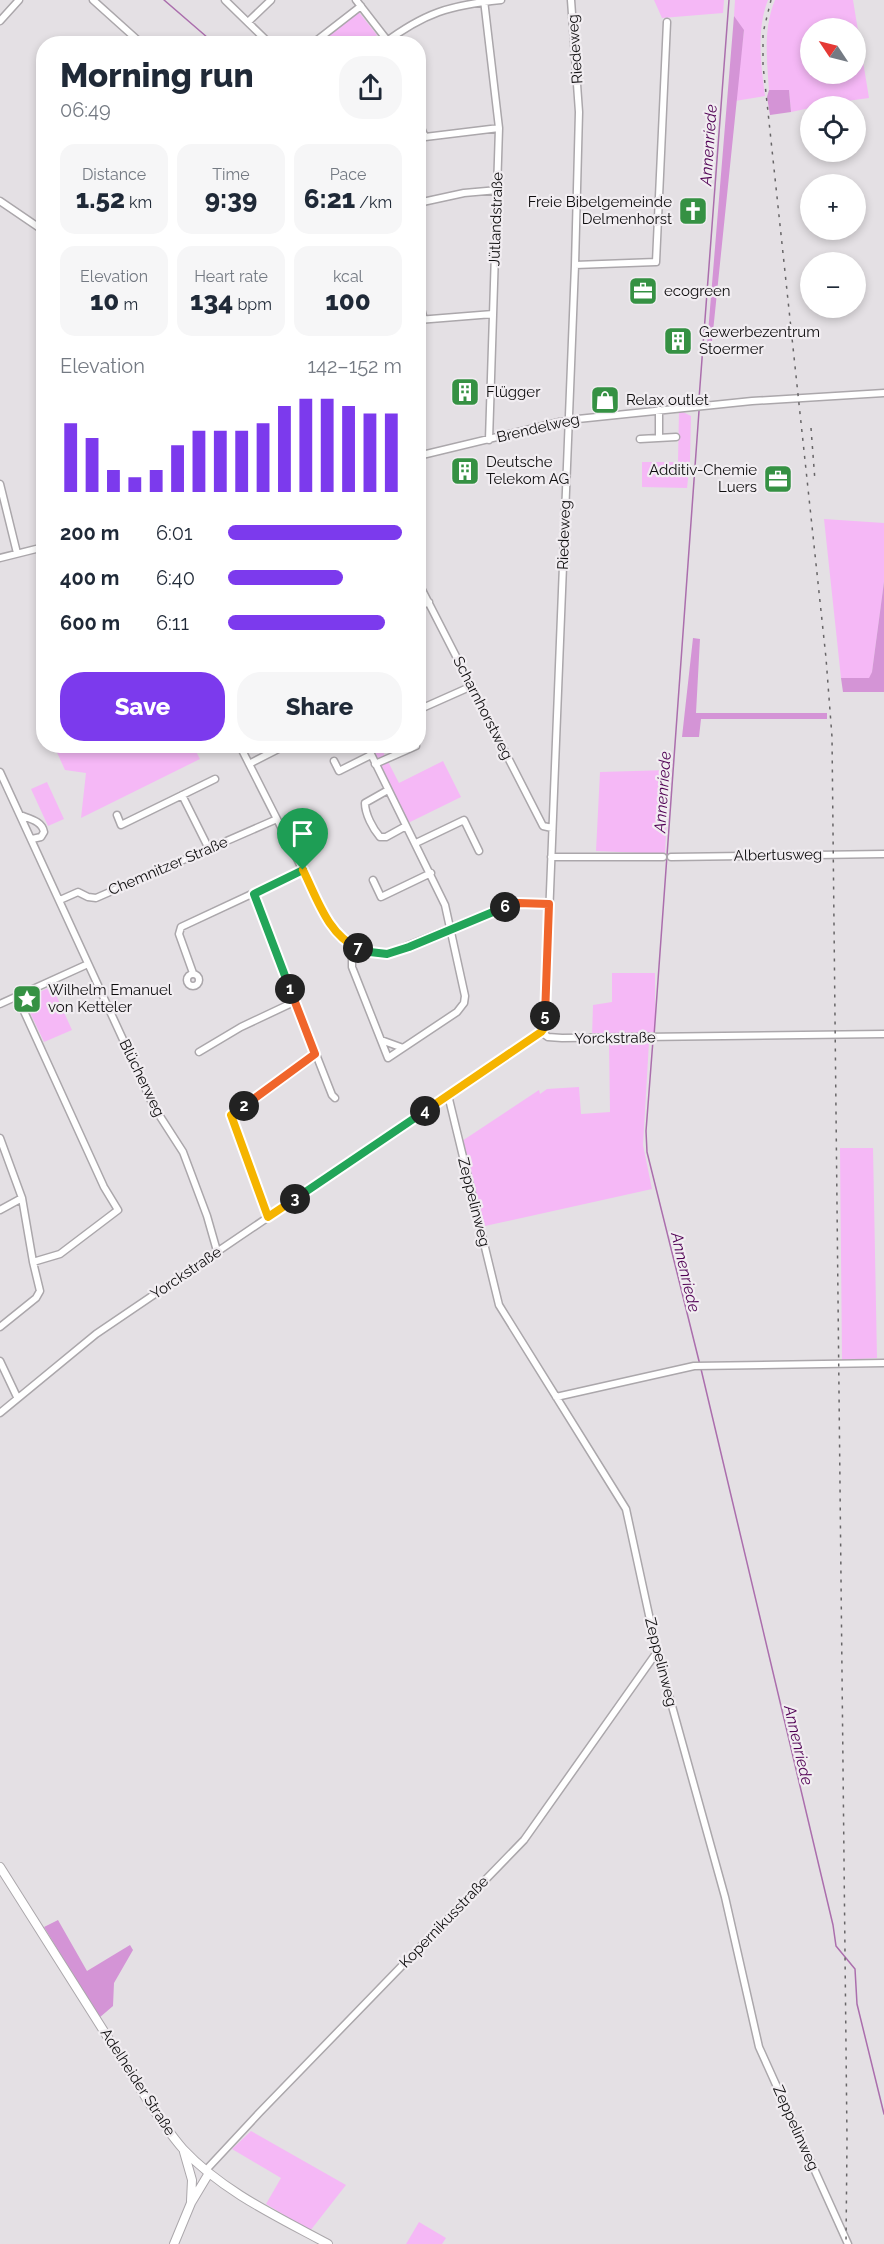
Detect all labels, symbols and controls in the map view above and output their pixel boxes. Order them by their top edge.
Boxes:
street label: Riedeweg [564,14,586,84]
north arrow [800,18,866,84]
map controls [800,18,866,318]
text: Morning run [60,56,254,95]
button: share [339,56,402,119]
button: locate [800,96,866,162]
text: 06:49 [60,98,111,122]
water label: Annenriede [696,103,721,187]
text: Distance [82,165,146,184]
text: Time [212,165,250,184]
text: Pace [330,165,366,184]
street label: Jütlandstraße [485,171,507,266]
button: + [800,174,866,240]
text: 1.52 [76,184,125,214]
text: 9:39 [205,184,257,214]
text: 6:21 [304,184,355,214]
text: km [125,193,152,212]
text: /km [355,193,392,212]
place label: Freie Bibelgemeinde Delmenhorst [528,193,672,228]
church icon: Freie Bibelgemeinde Delmenhorst [677,195,709,227]
button: − [800,252,866,318]
text: Elevation [80,267,148,286]
text: Heart rate [194,267,268,286]
text: kcal [333,267,363,286]
office icon: ecogreen [627,275,659,307]
place label: ecogreen [664,282,731,300]
text: 10 [90,286,119,316]
text: 134 [190,286,233,316]
text: 100 [325,286,371,316]
text: m [119,295,138,314]
text: bpm [233,295,272,314]
place label: Gewerbezentrum Stoermer [699,323,820,358]
building icon: Gewerbezentrum Stoermer [662,325,694,357]
text: Elevation [60,354,145,378]
text: 142–152 m [307,354,402,378]
building icon: Flügger [449,376,481,408]
place label: Flügger [486,383,541,401]
shop icon: Relax outlet [589,384,621,416]
place label: Relax outlet [626,391,709,409]
street label: Brendelweg [495,410,581,446]
place label: Deutsche Telekom AG [486,453,569,488]
building icon: Deutsche Telekom AG [449,455,481,487]
place label: Additiv-Chemie Luers [649,461,757,496]
office icon: Additiv-Chemie Luers [762,463,794,495]
street label: Riedeweg [554,500,574,570]
text: 200 m [60,521,119,545]
text: 6:01 [156,521,193,545]
text: 400 m [60,566,119,590]
text: 6:40 [156,566,195,590]
text: 600 m [60,611,120,635]
text: 6:11 [156,611,189,635]
street label: Scharnhorstweg [449,653,517,763]
button: Save [60,672,225,741]
button: Share [237,672,402,741]
water label: Annenriede [650,750,675,834]
pin [277,808,328,870]
icon: arrive [286,817,319,850]
street label: Chemnitzer Straße [106,833,231,899]
street label: Albertusweg [734,845,822,865]
pin: 6 [490,892,520,922]
text: 6 [500,897,510,916]
pin: 7 [343,933,373,963]
text: 7 [354,938,362,957]
pin: 1 [275,974,305,1004]
text: 1 [286,979,294,998]
place label: Wilhelm Emanuel von Ketteler [48,981,173,1016]
place icon: Wilhelm Emanuel von Ketteler [11,983,43,1015]
pin: 5 [530,1001,560,1031]
text: 5 [541,1006,549,1025]
street label: Yorckstraße [574,1028,656,1048]
street label: Blücherweg [115,1036,169,1120]
pin: 2 [229,1091,259,1121]
text: 2 [239,1096,249,1115]
pin: 4 [410,1096,440,1126]
text: 4 [420,1101,430,1120]
street label: Zeppelinweg [454,1156,494,1248]
pin: 3 [280,1184,310,1214]
text: 3 [291,1189,299,1208]
water label: Annenriede [667,1229,704,1314]
street label: Yorckstraße [147,1243,225,1303]
street label: Zeppelinweg [641,1616,681,1708]
water label: Annenriede [780,1702,817,1787]
street label: Kopernikusstraße [396,1872,492,1972]
street label: Adelheider Straße [97,2025,180,2139]
street label: Zeppelinweg [769,2083,823,2173]

